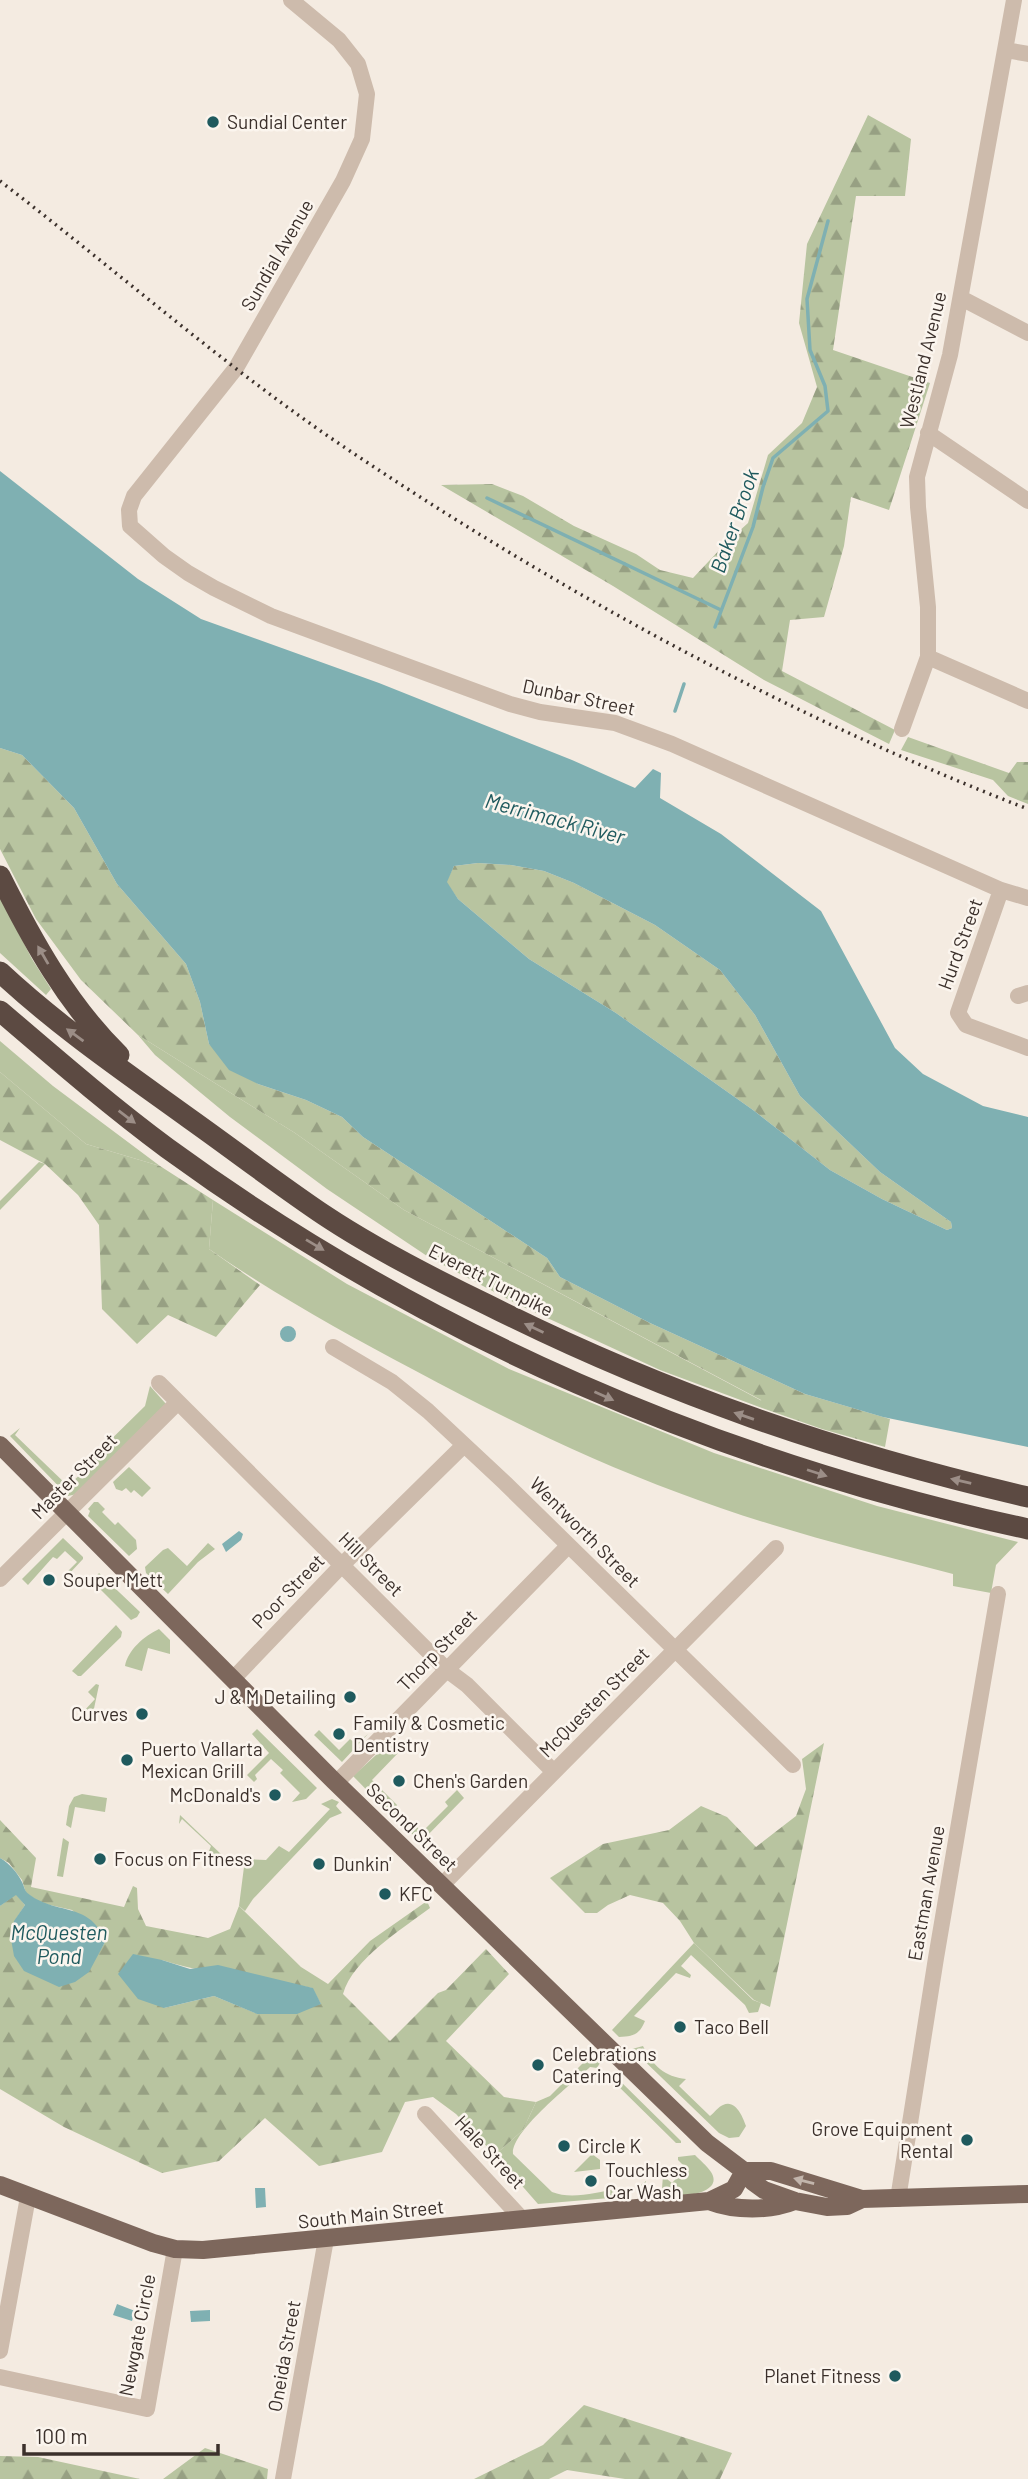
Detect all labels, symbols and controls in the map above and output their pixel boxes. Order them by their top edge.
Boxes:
place label: Sundial Center [227,110,347,133]
marker: Sundial Center [205,114,221,130]
street label: Sundial Avenue [235,195,318,315]
street label: Westland Avenue [894,289,951,431]
water label: Baker Brook [704,465,763,576]
street label: Dunbar Street [521,673,638,720]
water label: Merrimack River [483,787,629,848]
street label: Hurd Street [932,895,987,993]
one-way arrow [37,945,50,964]
one-way arrow [66,1028,84,1043]
one-way arrow [118,1110,136,1125]
street label: Everett Turnpike [425,1238,557,1321]
one-way arrow [306,1239,325,1252]
one-way arrow [524,1322,544,1334]
one-way arrow [594,1390,615,1401]
one-way arrow [733,1410,754,1421]
street label: Master Street [26,1428,121,1523]
one-way arrow [807,1469,828,1479]
street label: Wentworth Street [525,1472,645,1592]
one-way arrow [950,1476,972,1487]
street label: Hill Street [334,1527,408,1601]
street label: Poor Street [247,1549,329,1633]
place label: Souper Mett [63,1568,163,1591]
marker: Souper Mett [41,1572,57,1588]
street label: Thorp Street [392,1604,481,1695]
street label: McQuesten Street [534,1642,654,1762]
place label: J & M Detailing [215,1685,336,1708]
marker: J & M Detailing [342,1689,358,1705]
place label: Curves [71,1702,128,1725]
marker: Curves [134,1706,150,1722]
place label: Family & Cosmetic Dentistry [353,1711,505,1756]
marker: Family & Cosmetic Dentistry [331,1726,347,1742]
place label: Puerto Vallarta Mexican Grill [141,1737,263,1782]
marker: Puerto Vallarta Mexican Grill [119,1752,135,1768]
place label: Chen's Garden [413,1769,528,1792]
marker: Chen's Garden [391,1773,407,1789]
street label: Second Street [362,1778,463,1876]
place label: McDonald's [170,1783,261,1806]
marker: McDonald's [267,1787,283,1803]
street label: Eastman Avenue [902,1823,949,1962]
place label: Focus on Fitness [114,1847,252,1870]
marker: Focus on Fitness [92,1851,108,1867]
place label: Dunkin' [333,1852,391,1875]
marker: Dunkin' [311,1856,327,1872]
place label: KFC [399,1882,433,1905]
marker: KFC [377,1886,393,1902]
water label: McQuesten Pond [10,1919,108,1968]
place label: Taco Bell [694,2015,769,2038]
marker: Taco Bell [672,2019,688,2035]
place label: Celebrations Catering [552,2042,657,2087]
marker: Celebrations Catering [530,2057,546,2073]
street label: Hale Street [450,2110,530,2193]
place label: Grove Equipment Rental [812,2117,953,2162]
marker: Grove Equipment Rental [959,2132,975,2148]
place label: Circle K [578,2134,641,2157]
marker: Circle K [556,2138,572,2154]
place label: Touchless Car Wash [605,2158,687,2203]
marker: Touchless Car Wash [583,2173,599,2189]
one-way arrow [793,2175,815,2186]
street label: South Main Street [297,2194,445,2233]
street label: Newgate Circle [113,2272,160,2398]
street label: Oneida Street [262,2298,305,2413]
place label: Planet Fitness [764,2364,881,2387]
marker: Planet Fitness [887,2368,903,2384]
scale bar [24,2412,219,2456]
text: 100 m [35,2423,88,2448]

